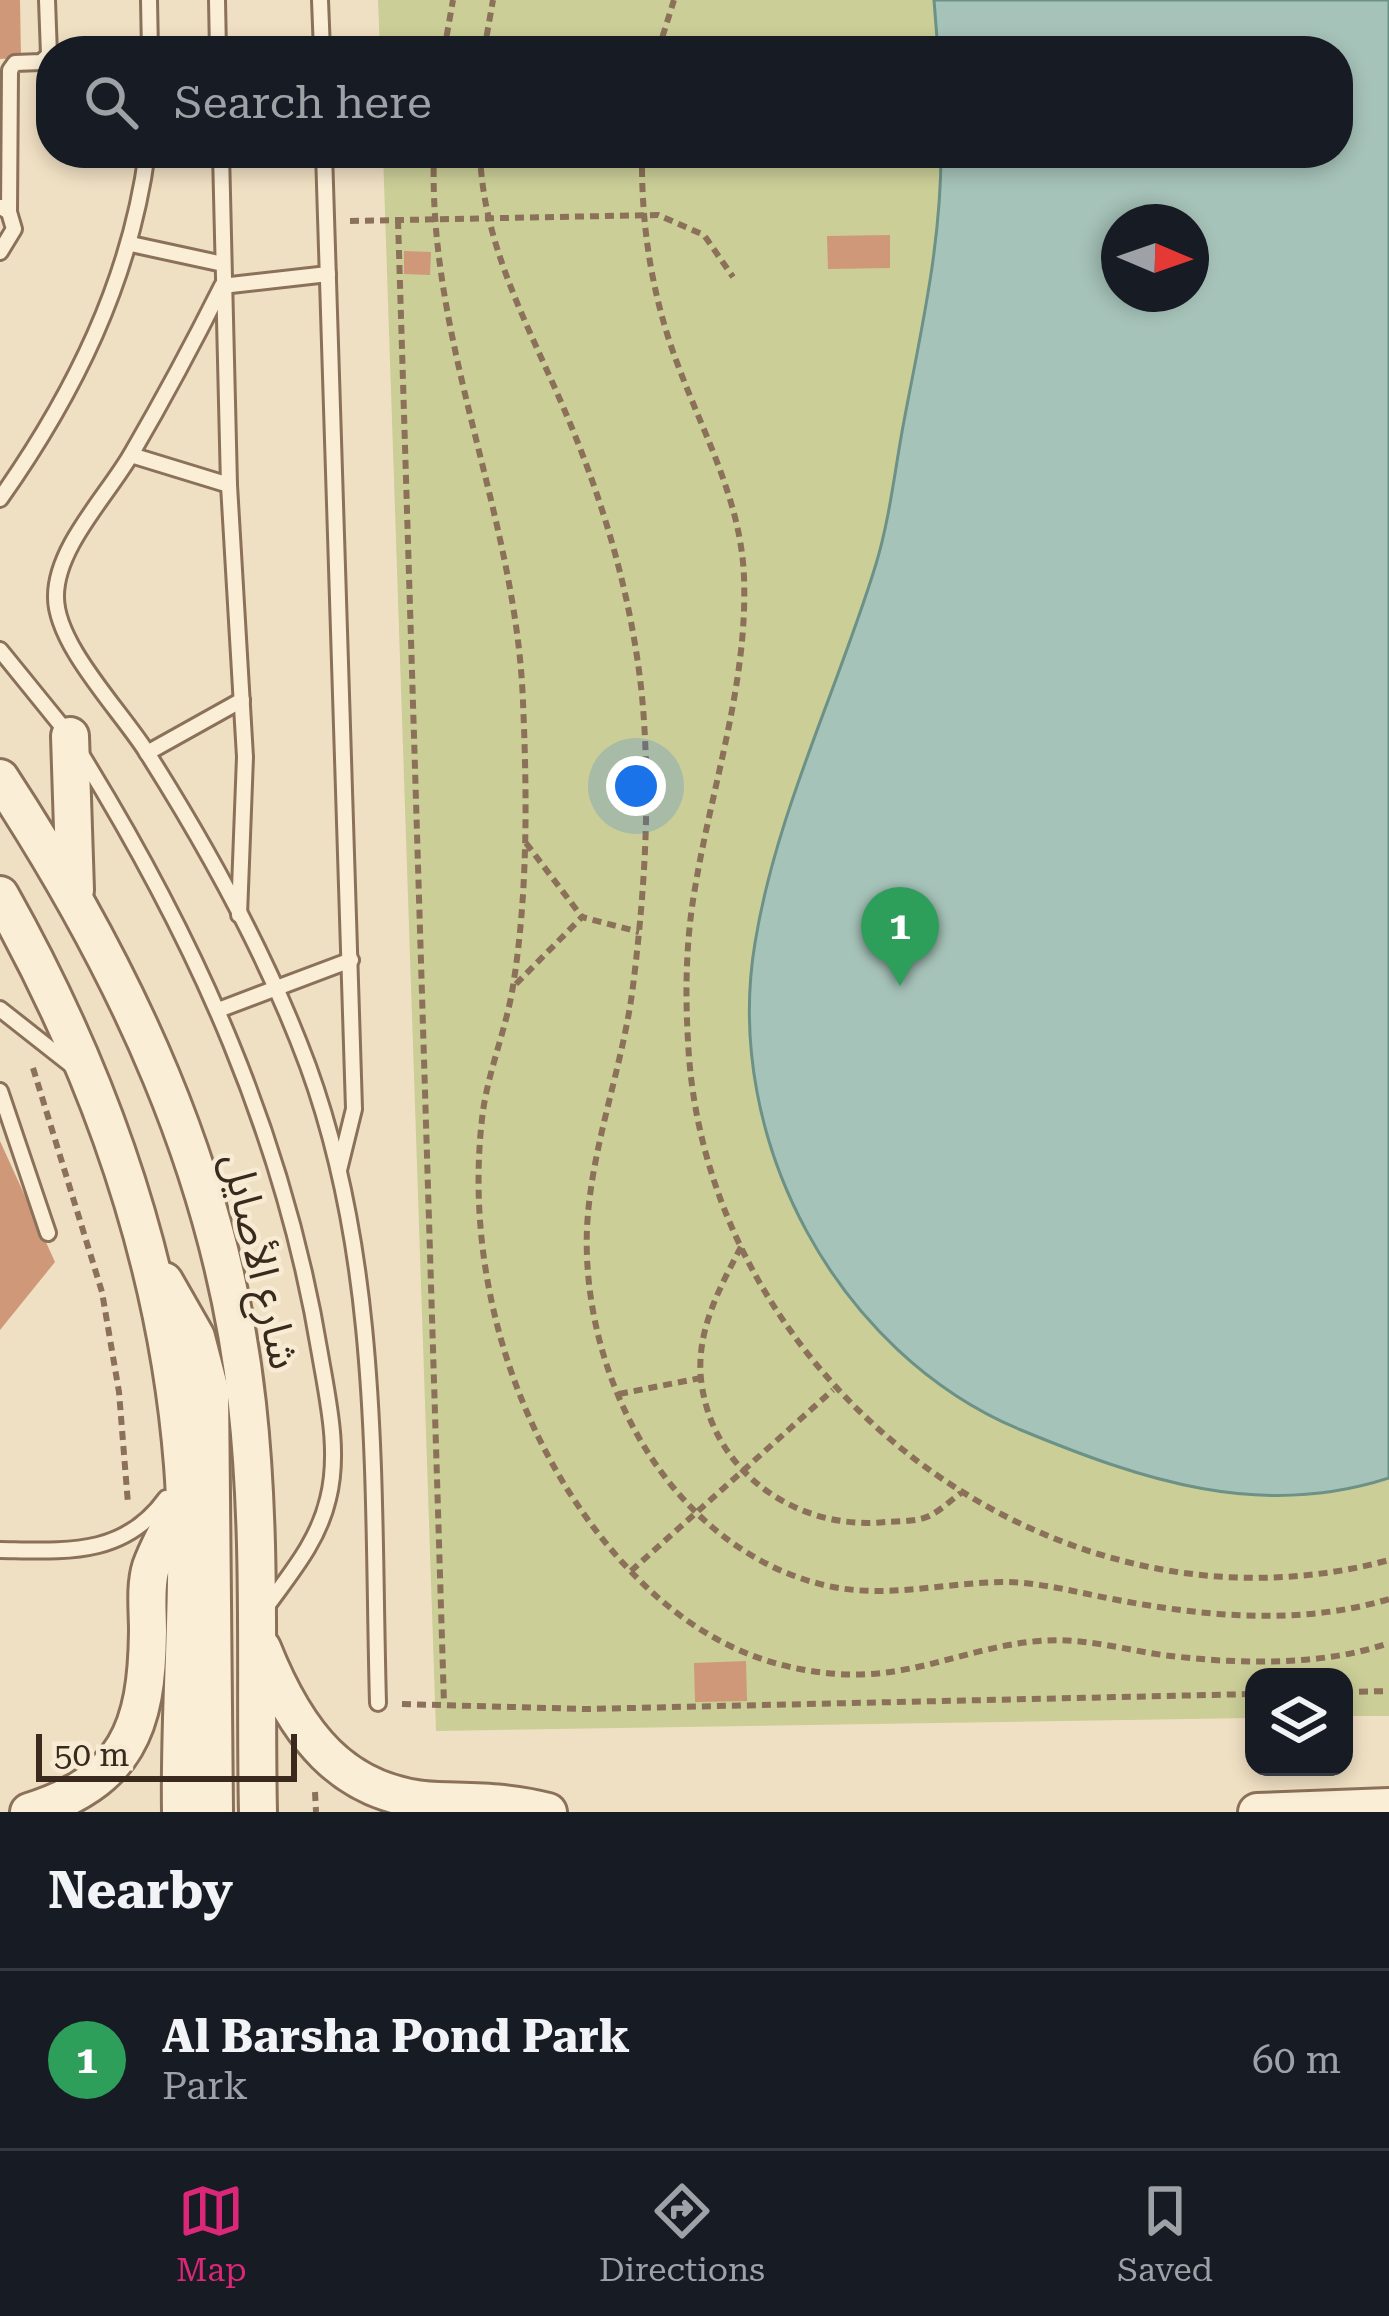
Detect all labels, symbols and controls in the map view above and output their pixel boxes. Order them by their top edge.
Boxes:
search box [36,36,1353,168]
icon: search [78,69,144,135]
text: Search here [174,76,432,129]
north arrow [1101,204,1209,312]
your location [606,756,666,816]
pin: 1 [861,887,939,986]
street label: شارع الأصايل [206,1148,310,1375]
map controls [1245,1668,1353,1776]
button: layers [1245,1668,1353,1776]
scale bar [36,1728,297,1781]
text: 50 m [54,1735,129,1774]
text: Nearby [48,1861,233,1920]
text: Al Barsha Pond Park [162,2010,630,2063]
text: 1 [76,2037,98,2083]
text: 60 m [1252,2037,1341,2083]
text: Park [162,2063,248,2109]
tab: Map [176,2178,247,2289]
tab: Directions [599,2178,765,2289]
tab: Saved [1117,2178,1213,2289]

